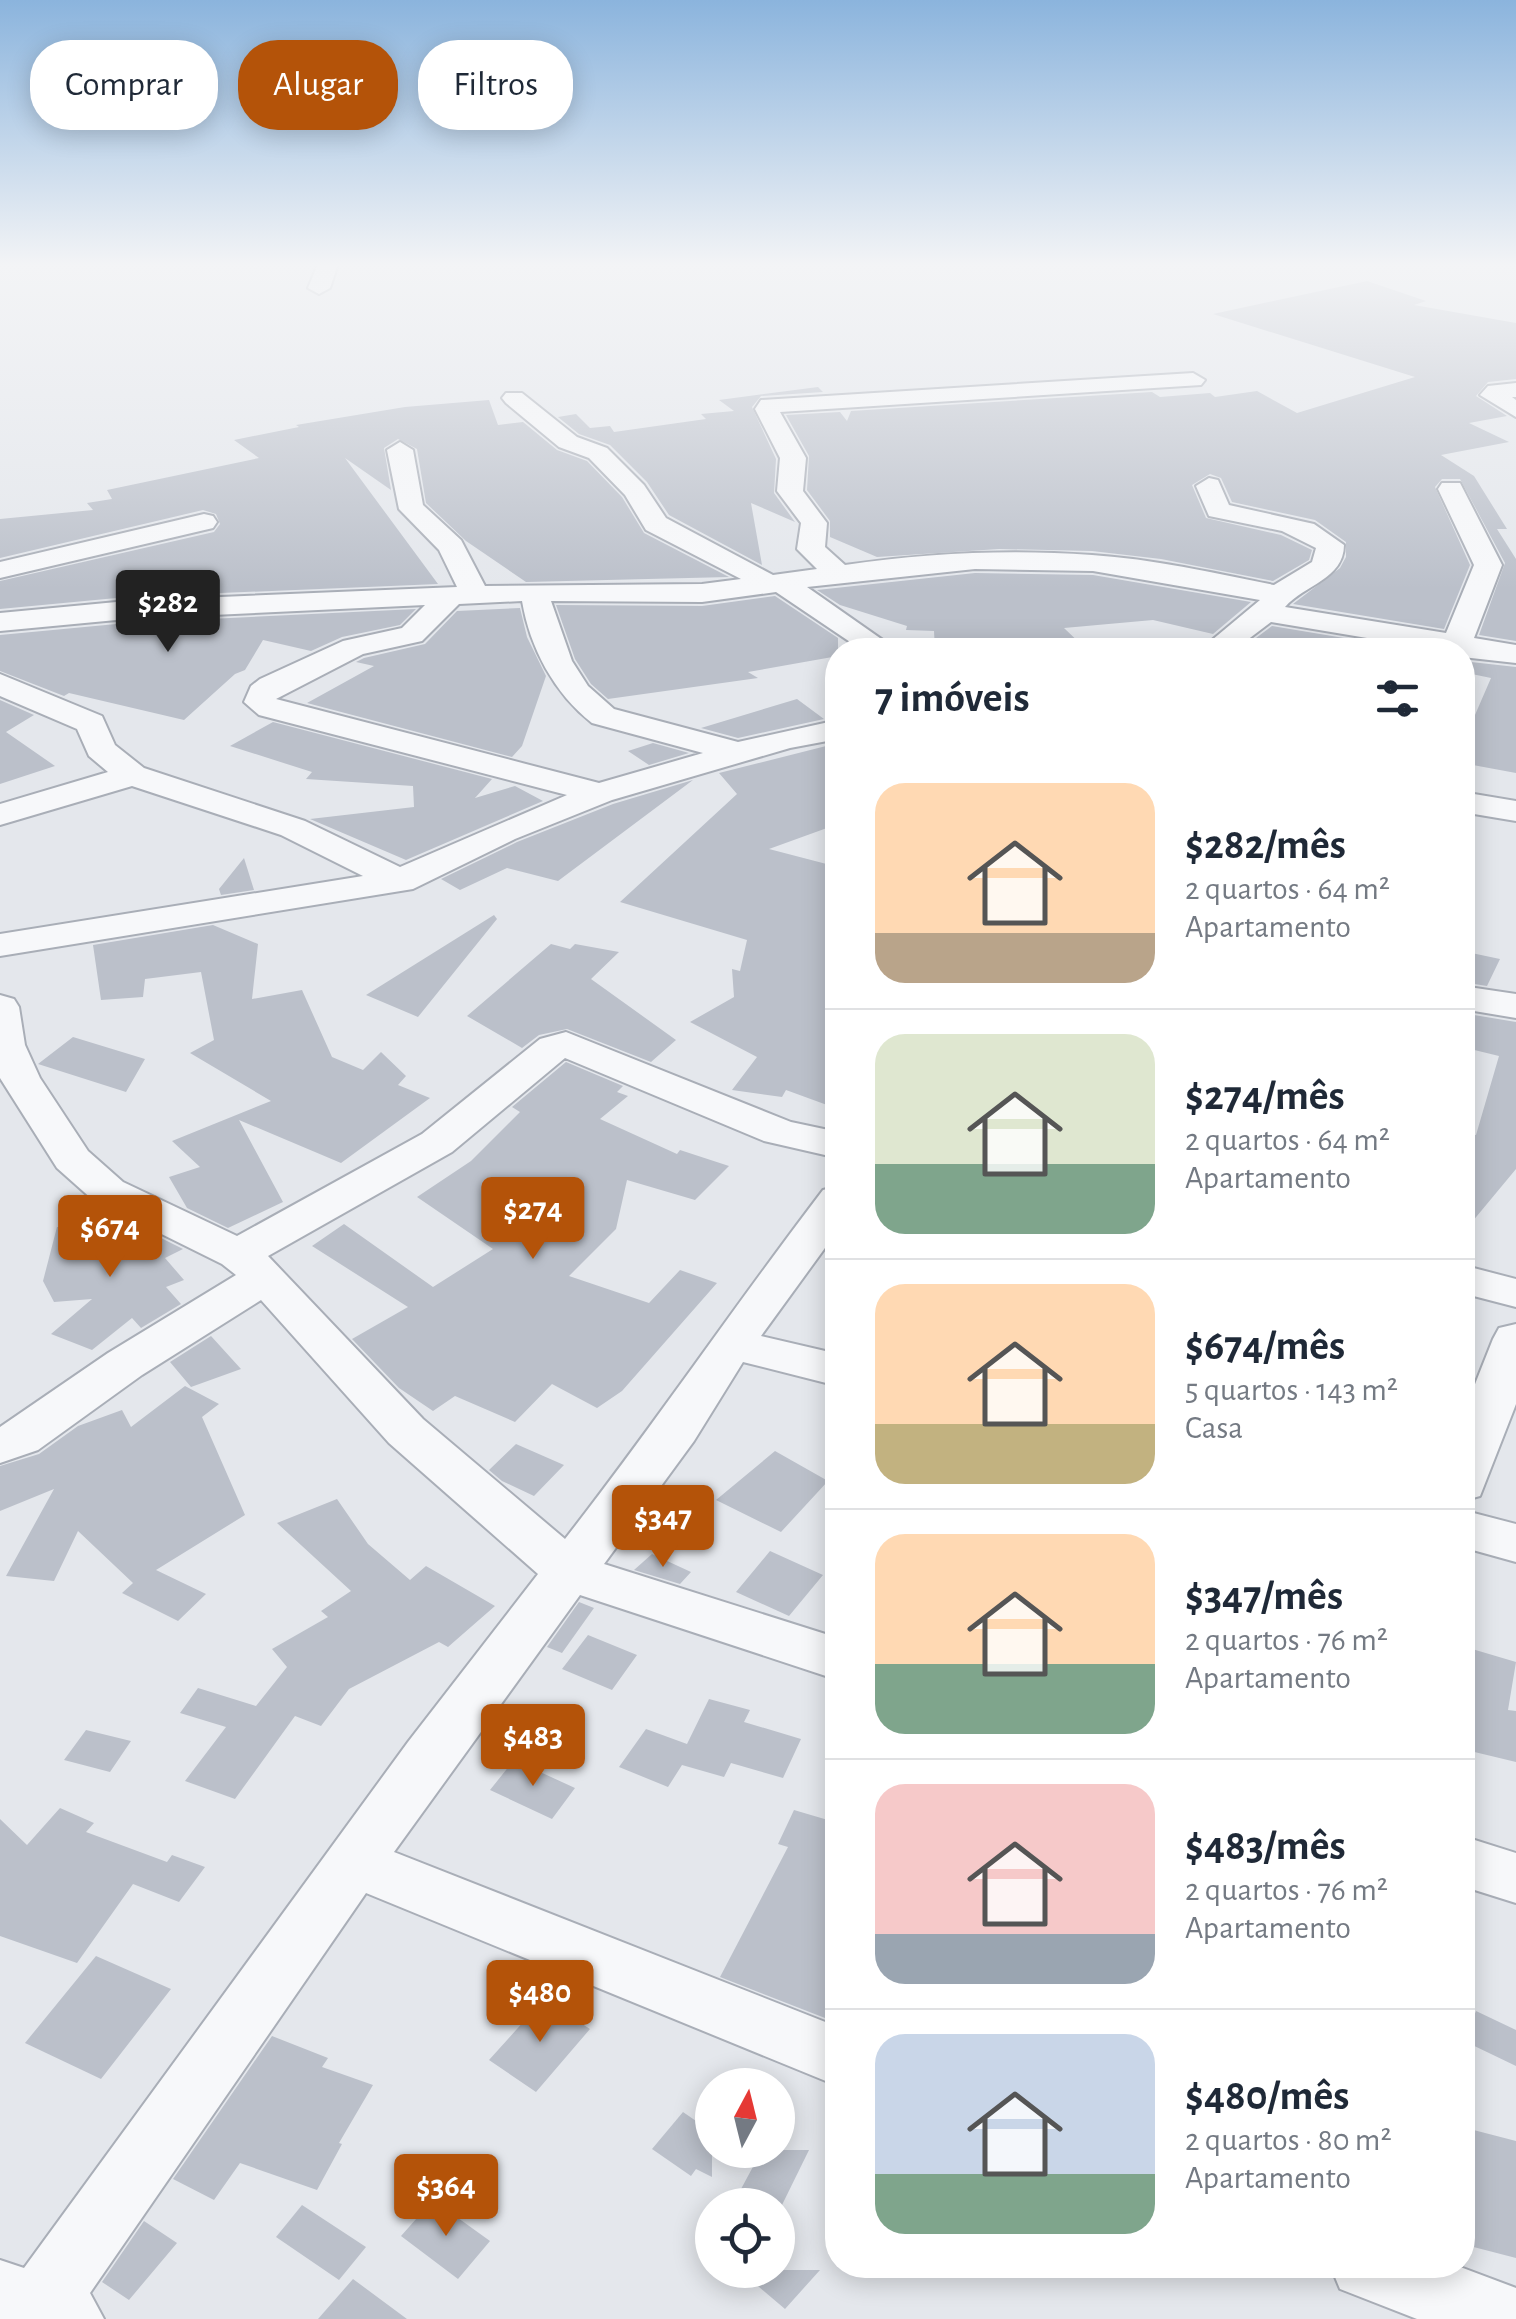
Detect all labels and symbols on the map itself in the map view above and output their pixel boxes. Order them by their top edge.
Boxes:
pin: $282 [109,570,227,655]
pin: $274 [474,1177,592,1262]
pin: $674 [51,1195,169,1280]
pin: $347 [604,1485,722,1570]
pin: $483 [474,1704,592,1789]
pin: $480 [481,1960,599,2045]
north arrow [695,2068,795,2168]
pin: $364 [387,2154,505,2239]

